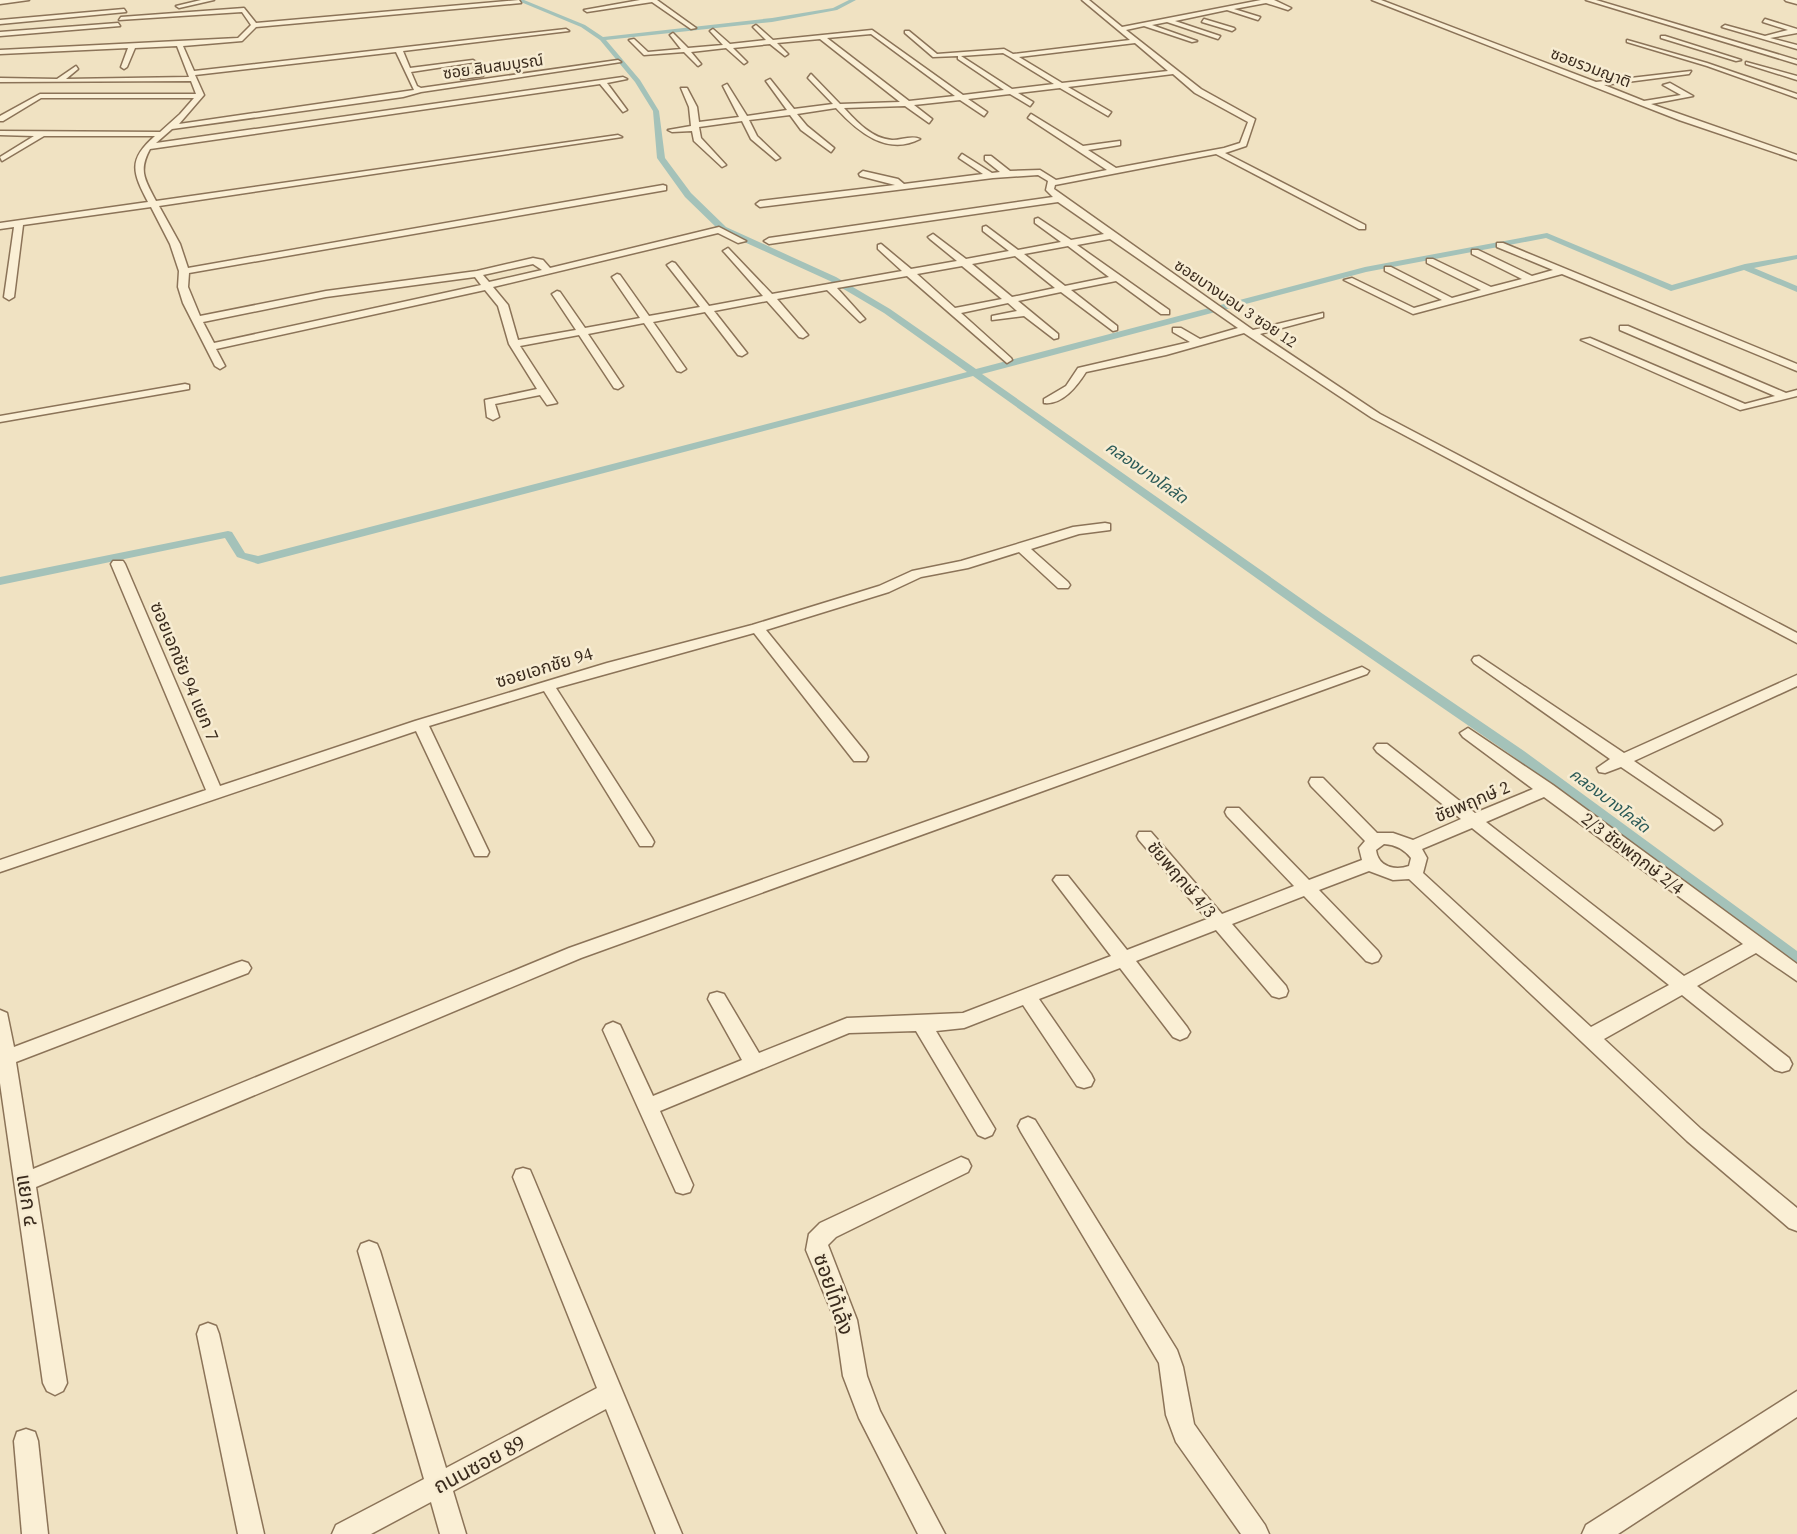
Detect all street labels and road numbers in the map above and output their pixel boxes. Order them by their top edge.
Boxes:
street label: ซอยรวมญาติ [1548,42,1634,92]
street label: ซอย สินสมบูรณ์ [441,48,545,84]
street label: ซอยบางบอน 3 ซอย 12 [1170,254,1302,352]
street label: ซอยเอกชัย 94 แยก 7 [144,598,226,744]
street label: ซอยเอกชัย 94 [492,640,596,694]
street label: ชัยพฤกษ์ 2 [1431,774,1513,828]
street label: 2/3 ชัยพฤกษ์ 2/4 [1577,806,1689,900]
street label: ชัยพฤกษ์ 4/3 [1142,835,1222,923]
street label: แยก ๔ [10,1172,46,1228]
street label: ซอยไท้เล้ง [807,1249,861,1339]
street label: ถนนซอย 89 [428,1428,530,1500]

